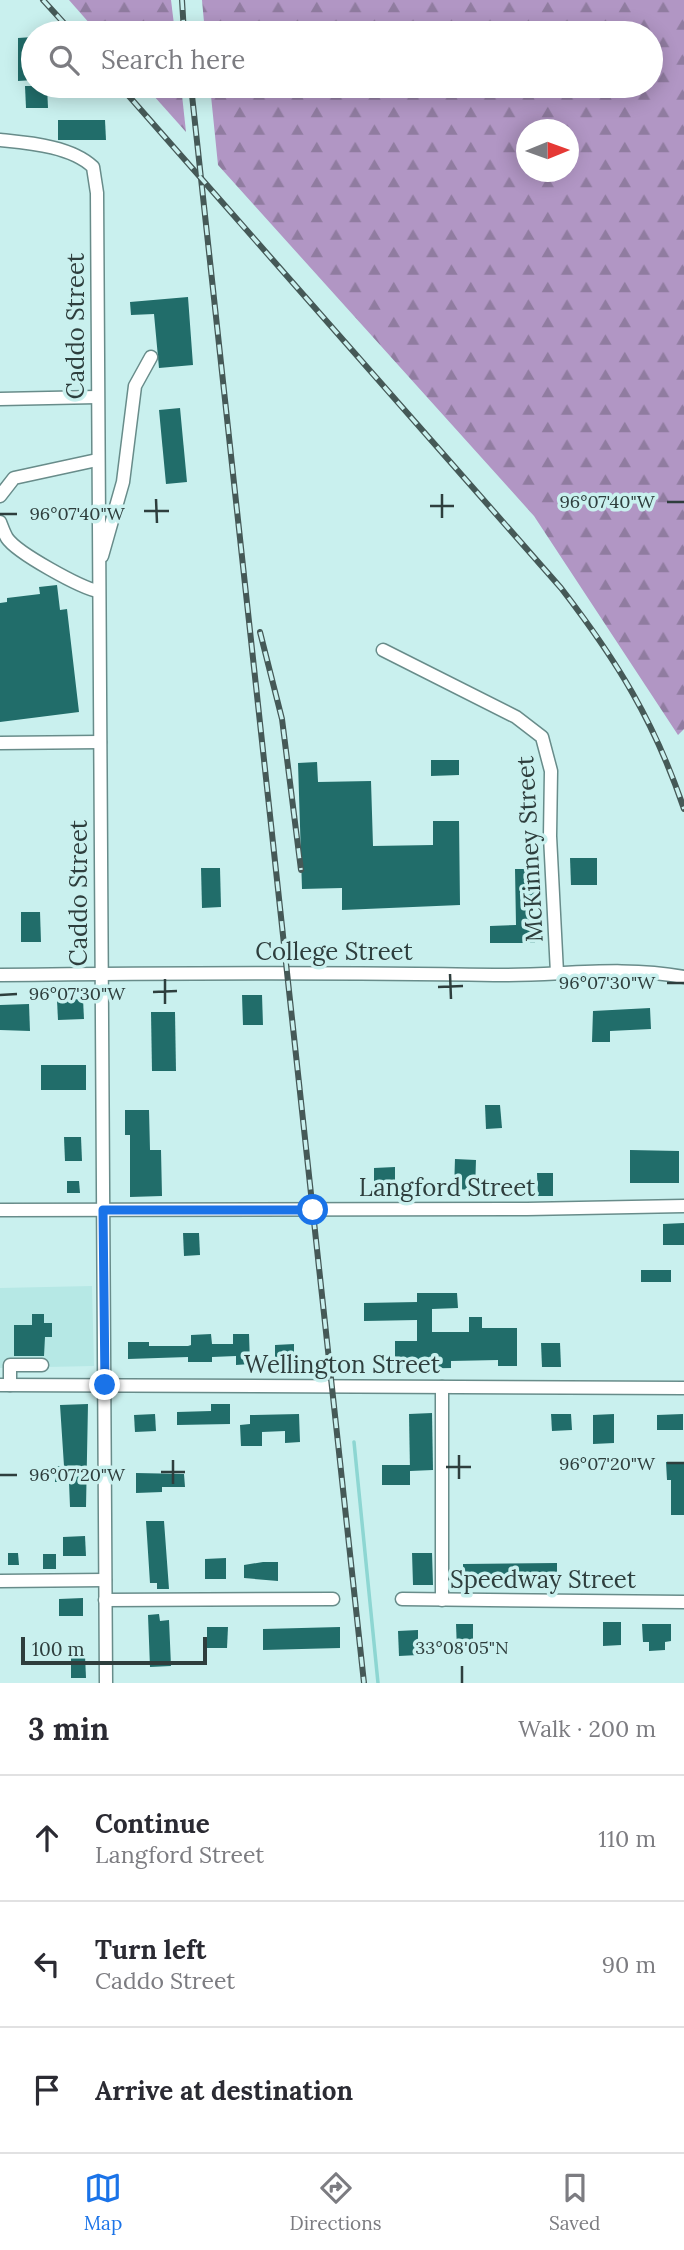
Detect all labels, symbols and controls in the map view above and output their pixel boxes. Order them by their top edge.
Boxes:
search box [21,21,663,98]
icon: search [45,41,83,79]
text: Search here [101,43,245,76]
north arrow [516,119,579,182]
street label: Caddo Street [60,252,91,399]
text: 96°07'40"W [559,490,656,513]
text: 96°07'40"W [29,502,126,525]
street label: McKinney Street [509,754,550,943]
street label: Caddo Street [63,819,94,966]
street label: College Street [255,936,413,967]
text: 96°07'30"W [559,971,656,994]
text: 96°07'30"W [29,982,126,1005]
street label: Langford Street [359,1172,536,1203]
route start [297,1194,328,1225]
street label: Wellington Street [244,1349,441,1380]
route end [89,1369,120,1400]
text: 96°07'20"W [559,1452,656,1475]
text: 96°07'20"W [29,1463,126,1486]
street label: Speedway Street [450,1564,637,1595]
scale bar [21,1634,206,1666]
text: 33°08'05"N [415,1636,509,1659]
text: 100 m [32,1637,85,1661]
text: 3 min [28,1710,109,1748]
text: Walk · 200 m [518,1714,656,1743]
text: Continue [95,1807,210,1840]
icon: ahead [28,1819,66,1857]
text: 110 m [598,1824,656,1853]
text: Langford Street [95,1840,264,1869]
text: Turn left [95,1933,206,1966]
icon: left [28,1945,66,1983]
text: 90 m [602,1950,656,1979]
text: Caddo Street [95,1966,235,1995]
icon: arrive [28,2071,66,2109]
text: Arrive at destination [95,2074,353,2107]
tab: Map [84,2169,122,2235]
tab: Directions [290,2169,382,2235]
tab: Saved [549,2169,600,2235]

